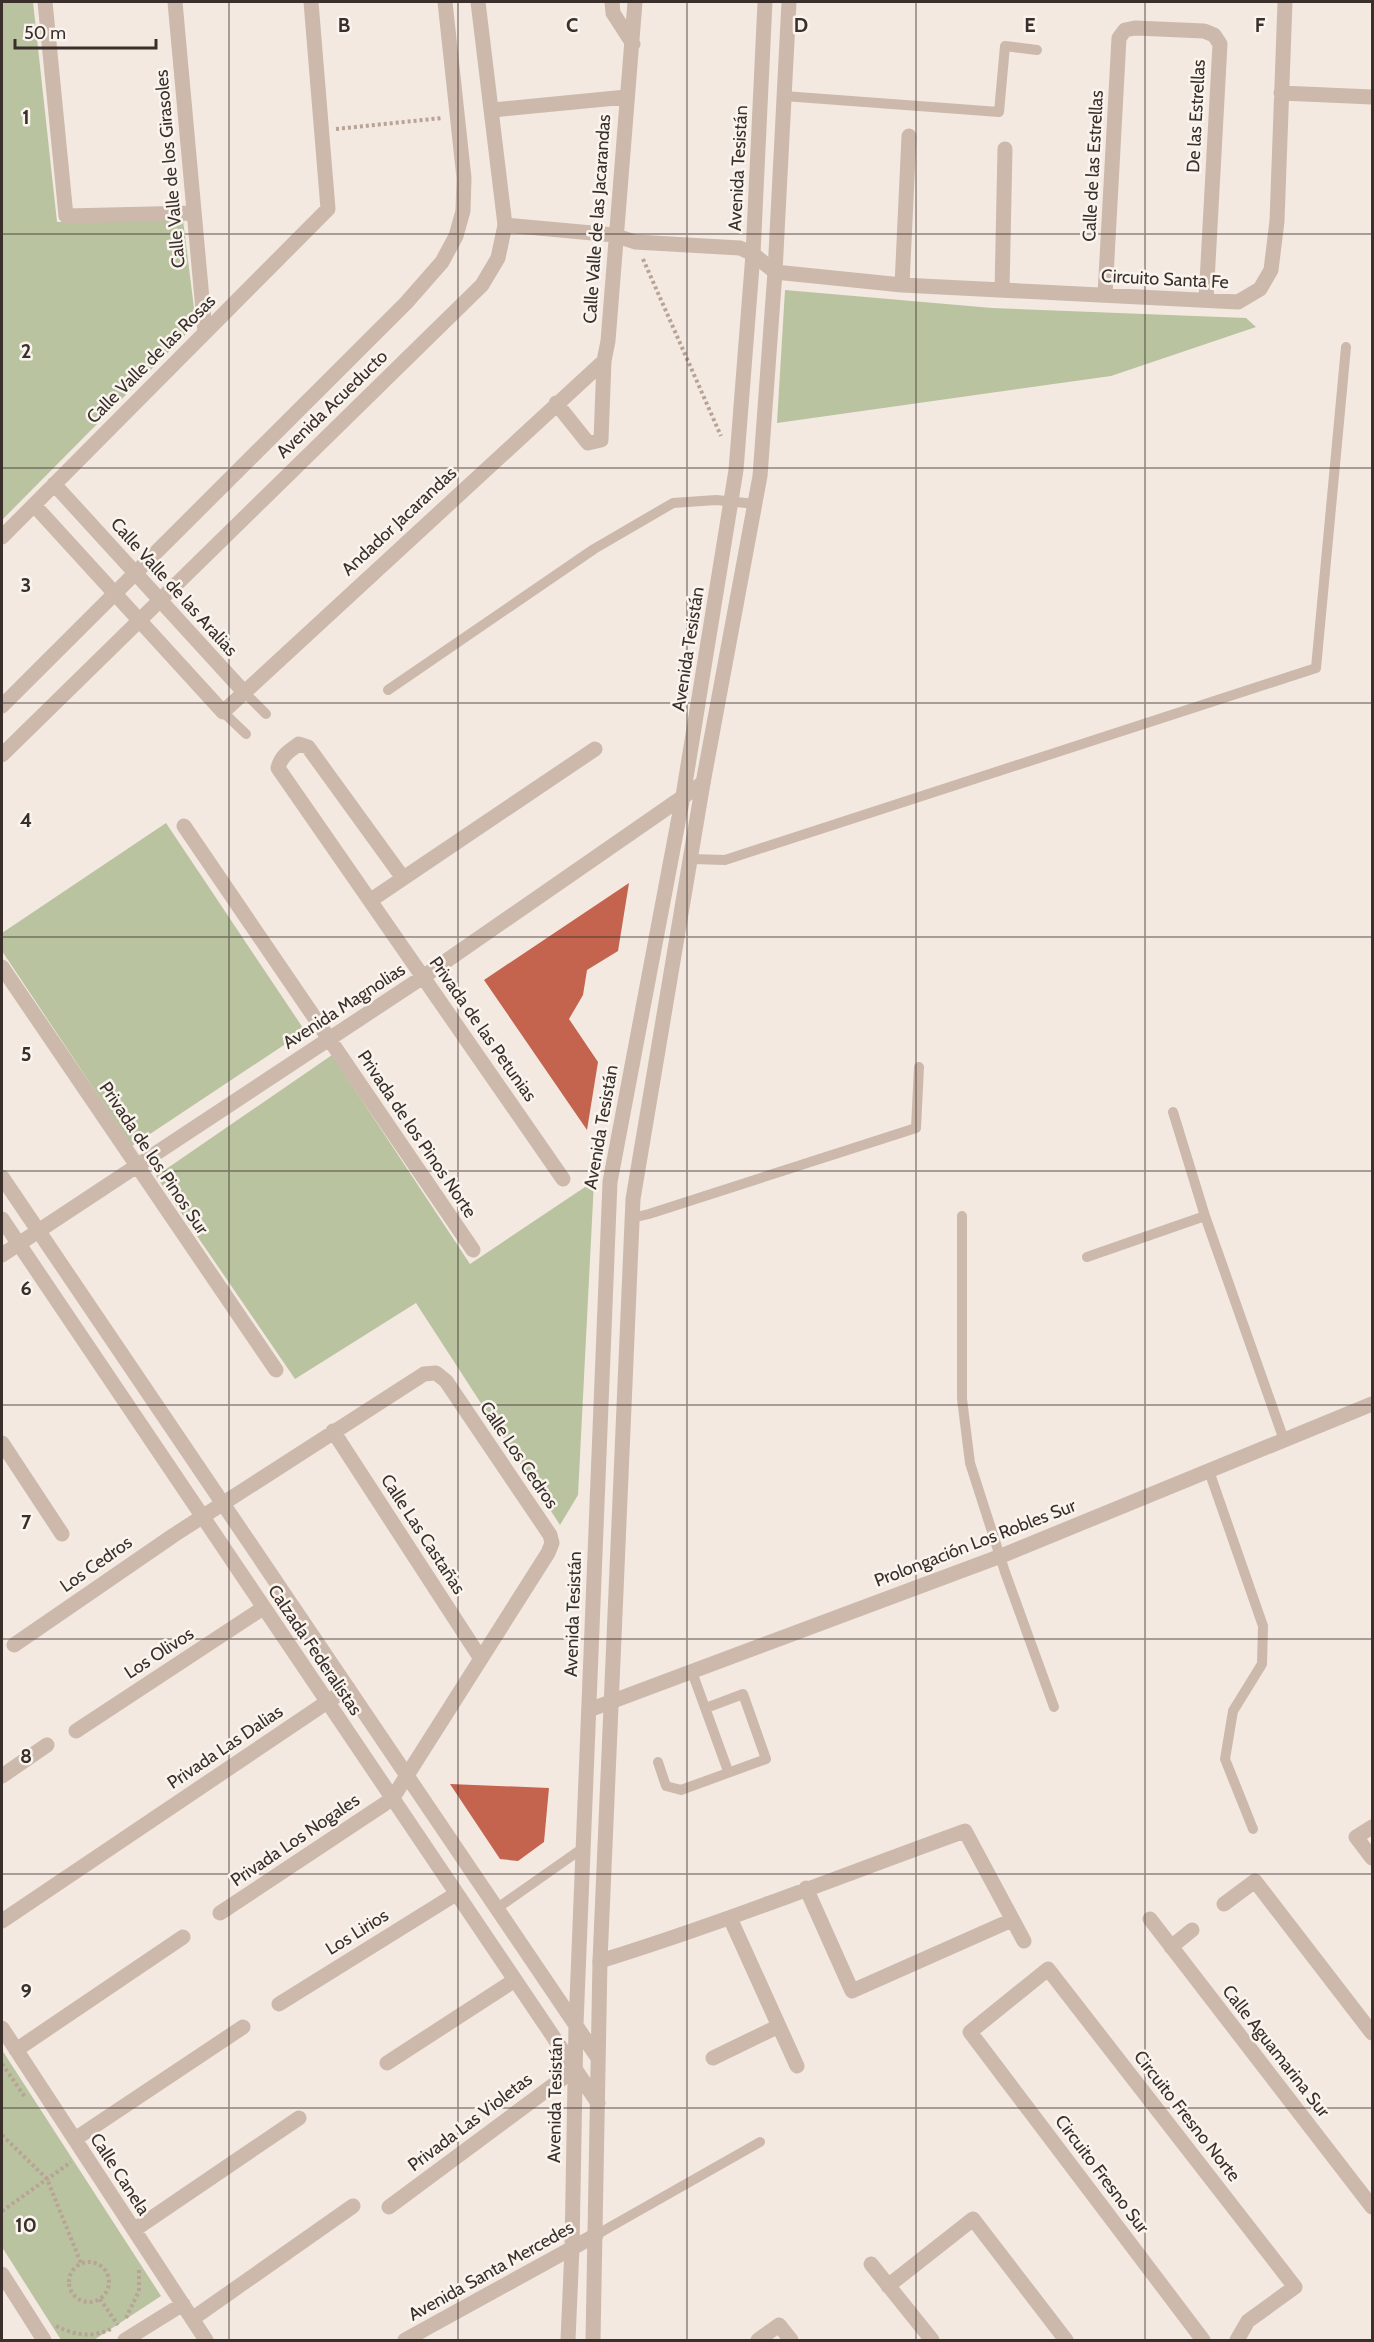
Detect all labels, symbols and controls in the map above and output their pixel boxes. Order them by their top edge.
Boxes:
scale bar [15,12,156,50]
text: B [338,13,350,37]
text: C [566,13,578,37]
text: D [794,13,808,37]
text: E [1024,13,1036,37]
text: F [1255,13,1266,37]
text: 50 m [24,22,66,44]
street label: De las Estrellas [1182,59,1210,173]
street label: Calle Valle de los Girasoles [150,69,190,269]
street label: Calle de las Estrellas [1078,90,1108,242]
text: 1 [22,105,30,129]
street label: Avenida Tesistán [724,105,752,231]
street label: Calle Valle de las Jacarandas [579,114,615,324]
street label: Circuito Santa Fe [1101,265,1229,293]
street label: Calle Valle de las Rosas [82,290,220,428]
text: 2 [21,339,31,363]
street label: Avenida Acueducto [272,345,392,463]
street label: Andador Jacarandas [337,462,461,580]
street label: Calle Valle de las Aralias [106,513,242,661]
text: 3 [21,573,31,597]
street label: Avenida Tesistán [667,585,709,713]
text: 4 [20,808,32,832]
street label: Privada de las Petunias [425,952,541,1106]
street label: Avenida Magnolias [279,958,409,1054]
text: 5 [21,1042,31,1066]
street label: Privada de los Pinos Norte [353,1046,481,1222]
street label: Avenida Tesistán [579,1063,623,1191]
street label: Privada de los Pinos Sur [95,1077,213,1239]
text: 6 [20,1276,32,1300]
street label: Calle Los Cedros [475,1397,563,1513]
street label: Calle Las Castañas [376,1470,470,1598]
street label: Prolongación Los Robles Sur [871,1494,1079,1592]
text: 7 [21,1510,32,1534]
street label: Los Cedros [56,1531,136,1597]
street label: Avenida Tesistán [560,1551,586,1677]
street label: Calzada Federalistas [263,1581,367,1719]
street label: Los Olivos [120,1623,198,1683]
street label: Privada Las Dalias [163,1700,287,1794]
text: 8 [20,1744,32,1768]
street label: Privada Los Nogales [226,1789,364,1891]
street label: Los Lirios [322,1904,392,1960]
text: 9 [20,1979,32,2003]
street label: Calle Aguamarina Sur [1218,1981,1335,2122]
street label: Avenida Tesistán [543,2037,567,2163]
street label: Circuito Fresno Norte [1129,2046,1245,2186]
street label: Privada Las Violetas [404,2068,536,2176]
street label: Circuito Fresno Sur [1050,2110,1154,2238]
street label: Calle Canela [85,2129,155,2219]
text: 10 [15,2213,37,2237]
street label: Avenida Santa Mercedes [404,2216,578,2326]

